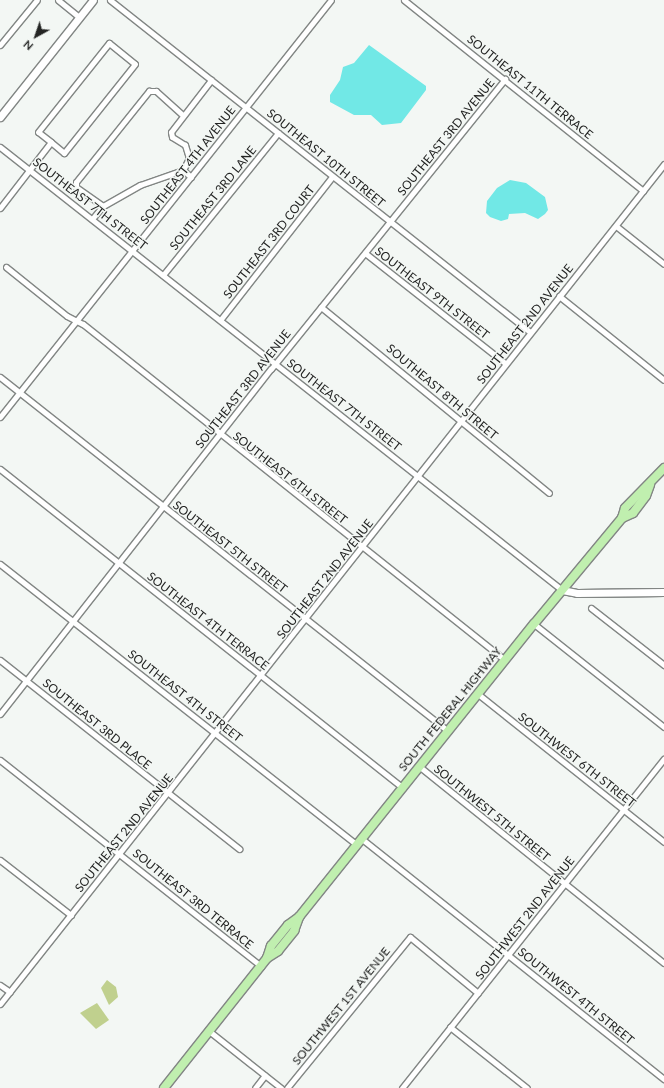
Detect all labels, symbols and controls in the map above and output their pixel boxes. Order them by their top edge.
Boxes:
north arrow [16,16,56,56]
street label: SOUTHEAST 11TH TERRACE [464,32,596,142]
text: N [21,38,35,53]
street label: SOUTHEAST 3RD AVENUE [394,75,498,199]
street label: SOUTHEAST 4TH AVENUE [137,103,239,227]
street label: SOUTHEAST 10TH STREET [264,106,388,210]
street label: SOUTHEAST 3RD LANE [167,143,259,253]
street label: SOUTHEAST 7TH STREET [30,155,150,253]
street label: SOUTHEAST 3RD COURT [220,182,318,302]
street label: SOUTHEAST 9TH STREET [372,244,492,342]
street label: SOUTHEAST 2ND AVENUE [474,261,576,387]
street label: SOUTHEAST 3RD AVENUE [192,327,294,451]
street label: SOUTHEAST 8TH STREET [383,341,501,443]
street label: SOUTHEAST 7TH STREET [284,356,404,454]
street label: SOUTHEAST 6TH STREET [230,429,350,527]
street label: SOUTHEAST 5TH STREET [170,498,290,596]
street label: SOUTHEAST 2ND AVENUE [274,516,376,642]
street label: SOUTHEAST 4TH TERRACE [144,569,272,673]
street label: SOUTH FEDERAL HIGHWAY [395,644,505,774]
street label: SOUTHEAST 4TH STREET [125,647,245,745]
street label: SOUTHEAST 3RD PLACE [40,676,154,772]
street label: SOUTHWEST 6TH STREET [515,710,639,810]
street label: SOUTHWEST 5TH STREET [431,762,553,864]
street label: SOUTHEAST 2ND AVENUE [72,771,176,895]
street label: SOUTHEAST 3RD TERRACE [130,846,256,952]
street label: SOUTHWEST 2ND AVENUE [472,853,578,983]
street label: SOUTHWEST 1ST AVENUE [289,944,393,1068]
street label: SOUTHWEST 4TH STREET [515,945,637,1047]

